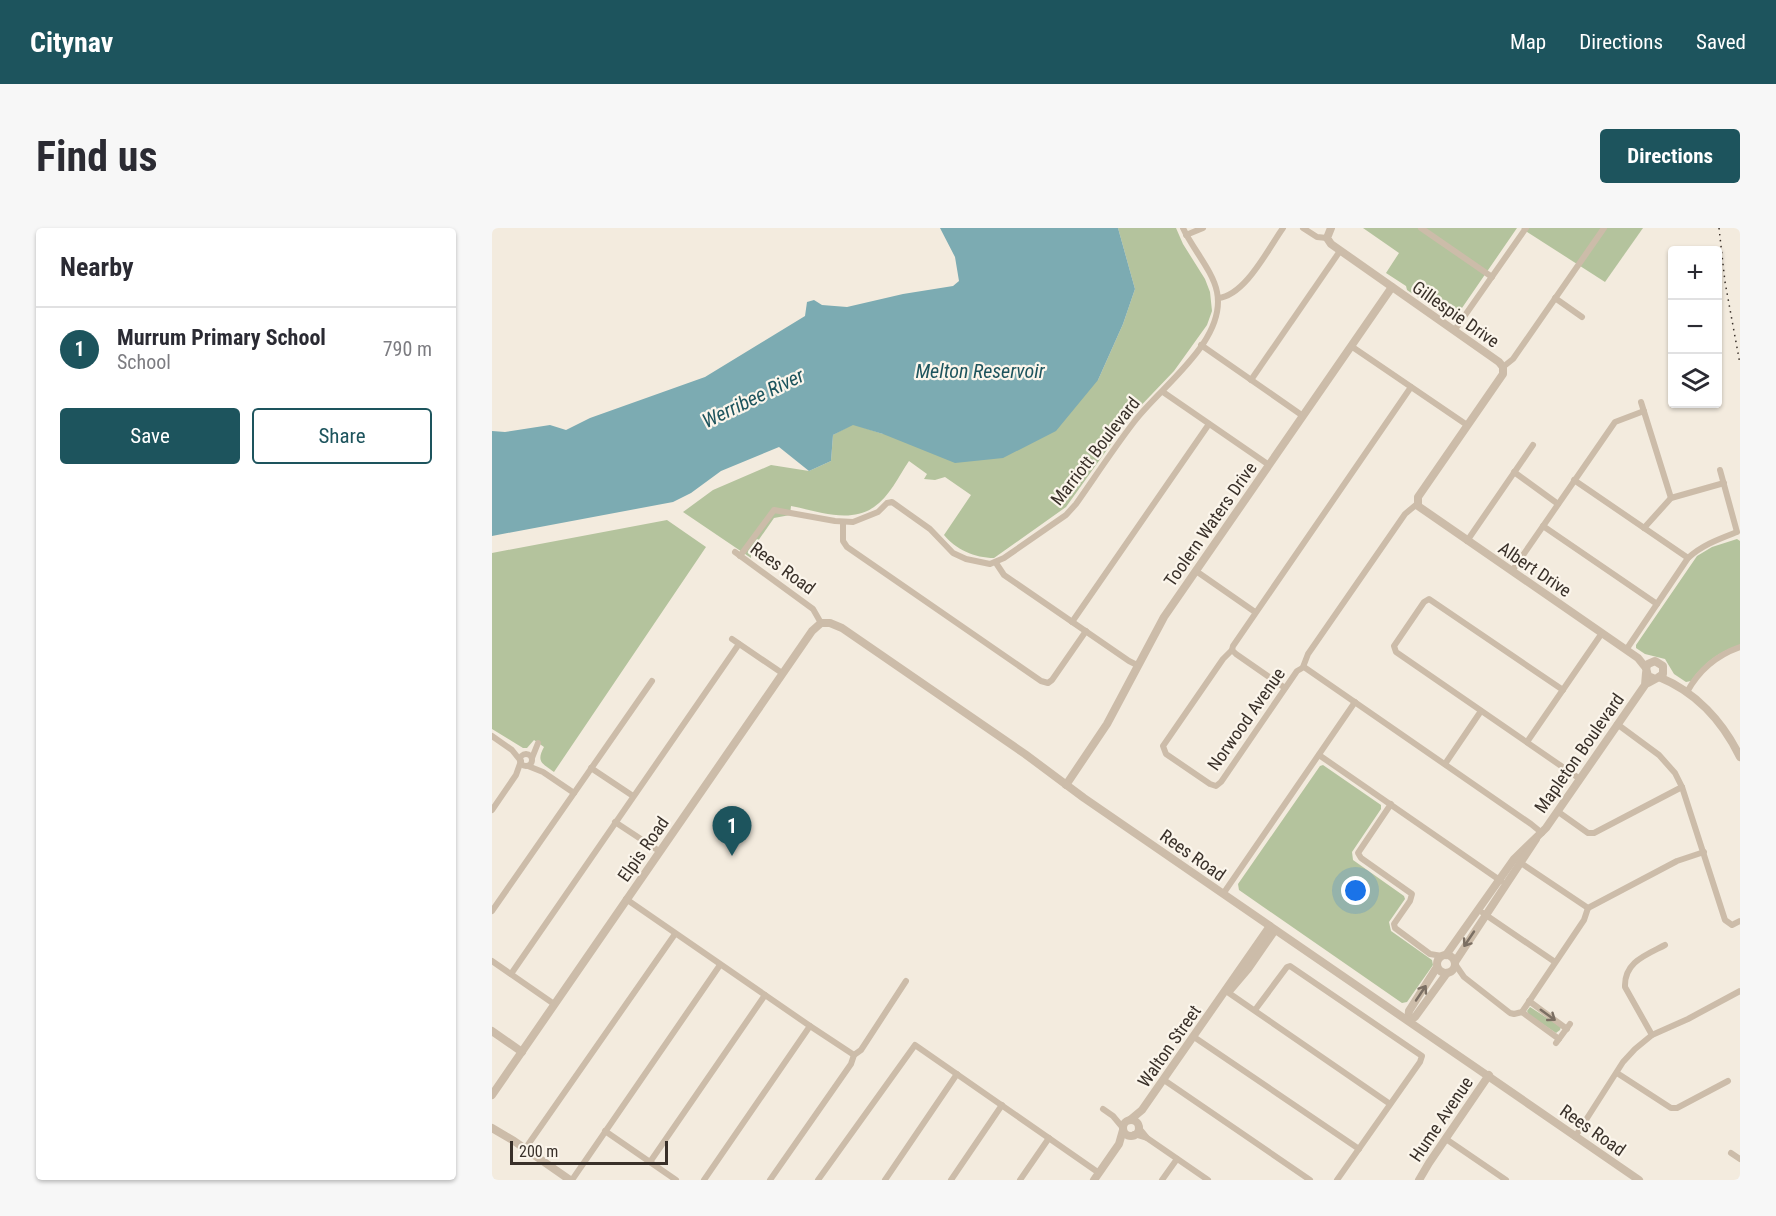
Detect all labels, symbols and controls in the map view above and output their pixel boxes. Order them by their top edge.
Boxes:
text: Citynav [30,26,113,59]
text: Map [1510,30,1546,54]
text: Directions [1579,30,1663,54]
text: Saved [1696,30,1746,54]
button: Directions [1600,129,1740,183]
text: Find us [36,132,157,181]
map controls [1668,246,1722,408]
button: + [1668,246,1722,300]
text: Nearby [60,252,134,282]
street label: Gillespie Drive [1409,276,1503,352]
button: − [1668,300,1722,354]
text: Murrum Primary School [117,325,326,350]
text: 1 [74,337,85,361]
text: 790 m [383,337,432,361]
text: School [117,350,171,374]
button: layers [1668,354,1722,408]
water label: Melton Reservoir [915,359,1046,383]
water label: Werribee River [698,363,809,433]
street label: Marriott Boulevard [1046,393,1144,509]
button: Save [60,408,240,464]
button: Share [252,408,432,464]
street label: Toolern Waters Drive [1159,458,1261,590]
street label: Rees Road [747,537,819,599]
street label: Albert Drive [1495,537,1575,601]
street label: Norwood Avenue [1203,664,1289,774]
street label: Mapleton Boulevard [1530,689,1628,817]
pin: 1 [712,806,752,856]
street label: Elpis Road [613,812,673,886]
street label: Rees Road [1156,825,1230,885]
your location [1341,876,1370,905]
one-way arrow [1463,930,1475,947]
one-way arrow [1415,985,1427,1002]
street label: Walton Street [1133,1001,1205,1091]
one-way arrow [1539,1009,1555,1021]
street label: Hume Avenue [1405,1073,1477,1165]
street label: Rees Road [1556,1100,1630,1160]
scale bar [510,1138,668,1166]
text: 200 m [519,1142,558,1161]

